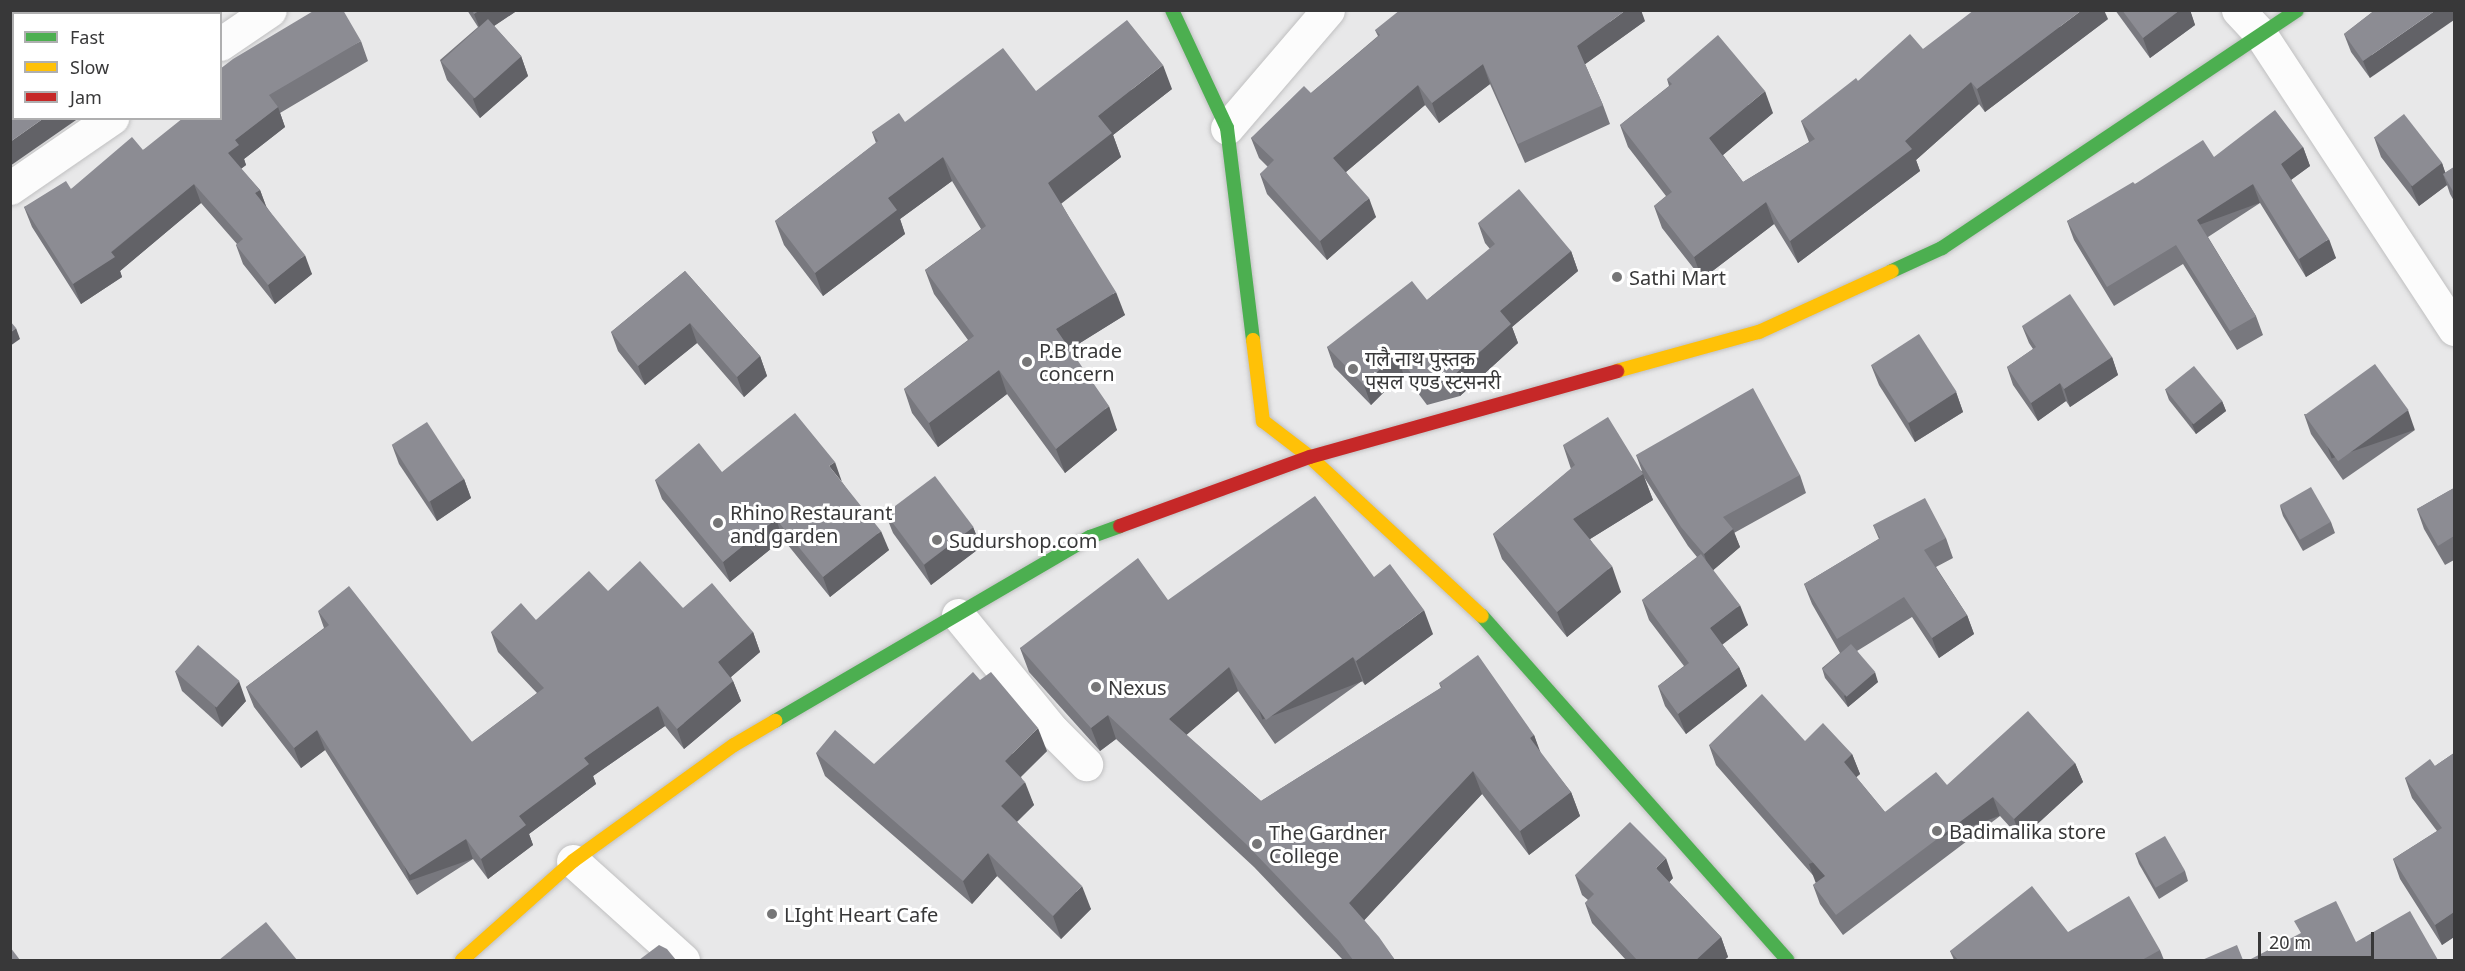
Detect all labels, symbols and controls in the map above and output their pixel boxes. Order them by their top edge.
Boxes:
legend [12,12,222,120]
text: Fast [70,25,105,49]
text: Slow [70,55,109,79]
text: Jam [70,85,102,109]
place label: Sathi Mart [1629,265,1726,289]
marker: Sathi Mart [1610,270,1624,284]
place label: P.B trade concern [1039,338,1122,385]
place label: गलै नाथ पुस्तक पसल एण्ड स्टसनरी [1365,346,1501,393]
marker: P.B trade concern [1020,355,1034,369]
marker: गलै नाथ पुस्तक पसल एण्ड स्टसनरी [1346,362,1360,376]
place label: Rhino Restaurant and garden [730,500,892,547]
marker: Rhino Restaurant and garden [711,516,725,530]
place label: Sudurshop.com [949,528,1097,552]
marker: Sudurshop.com [930,533,944,547]
place label: Nexus [1108,675,1167,699]
marker: Nexus [1089,680,1103,694]
place label: Badimalika store [1949,819,2106,843]
place label: The Gardner College [1269,820,1387,867]
marker: Badimalika store [1930,824,1944,838]
marker: The Gardner College [1250,837,1264,851]
place label: LIght Heart Cafe [784,902,938,926]
marker: LIght Heart Cafe [765,907,779,921]
scale bar [2261,920,2376,958]
text: 20 m [2269,930,2311,954]

